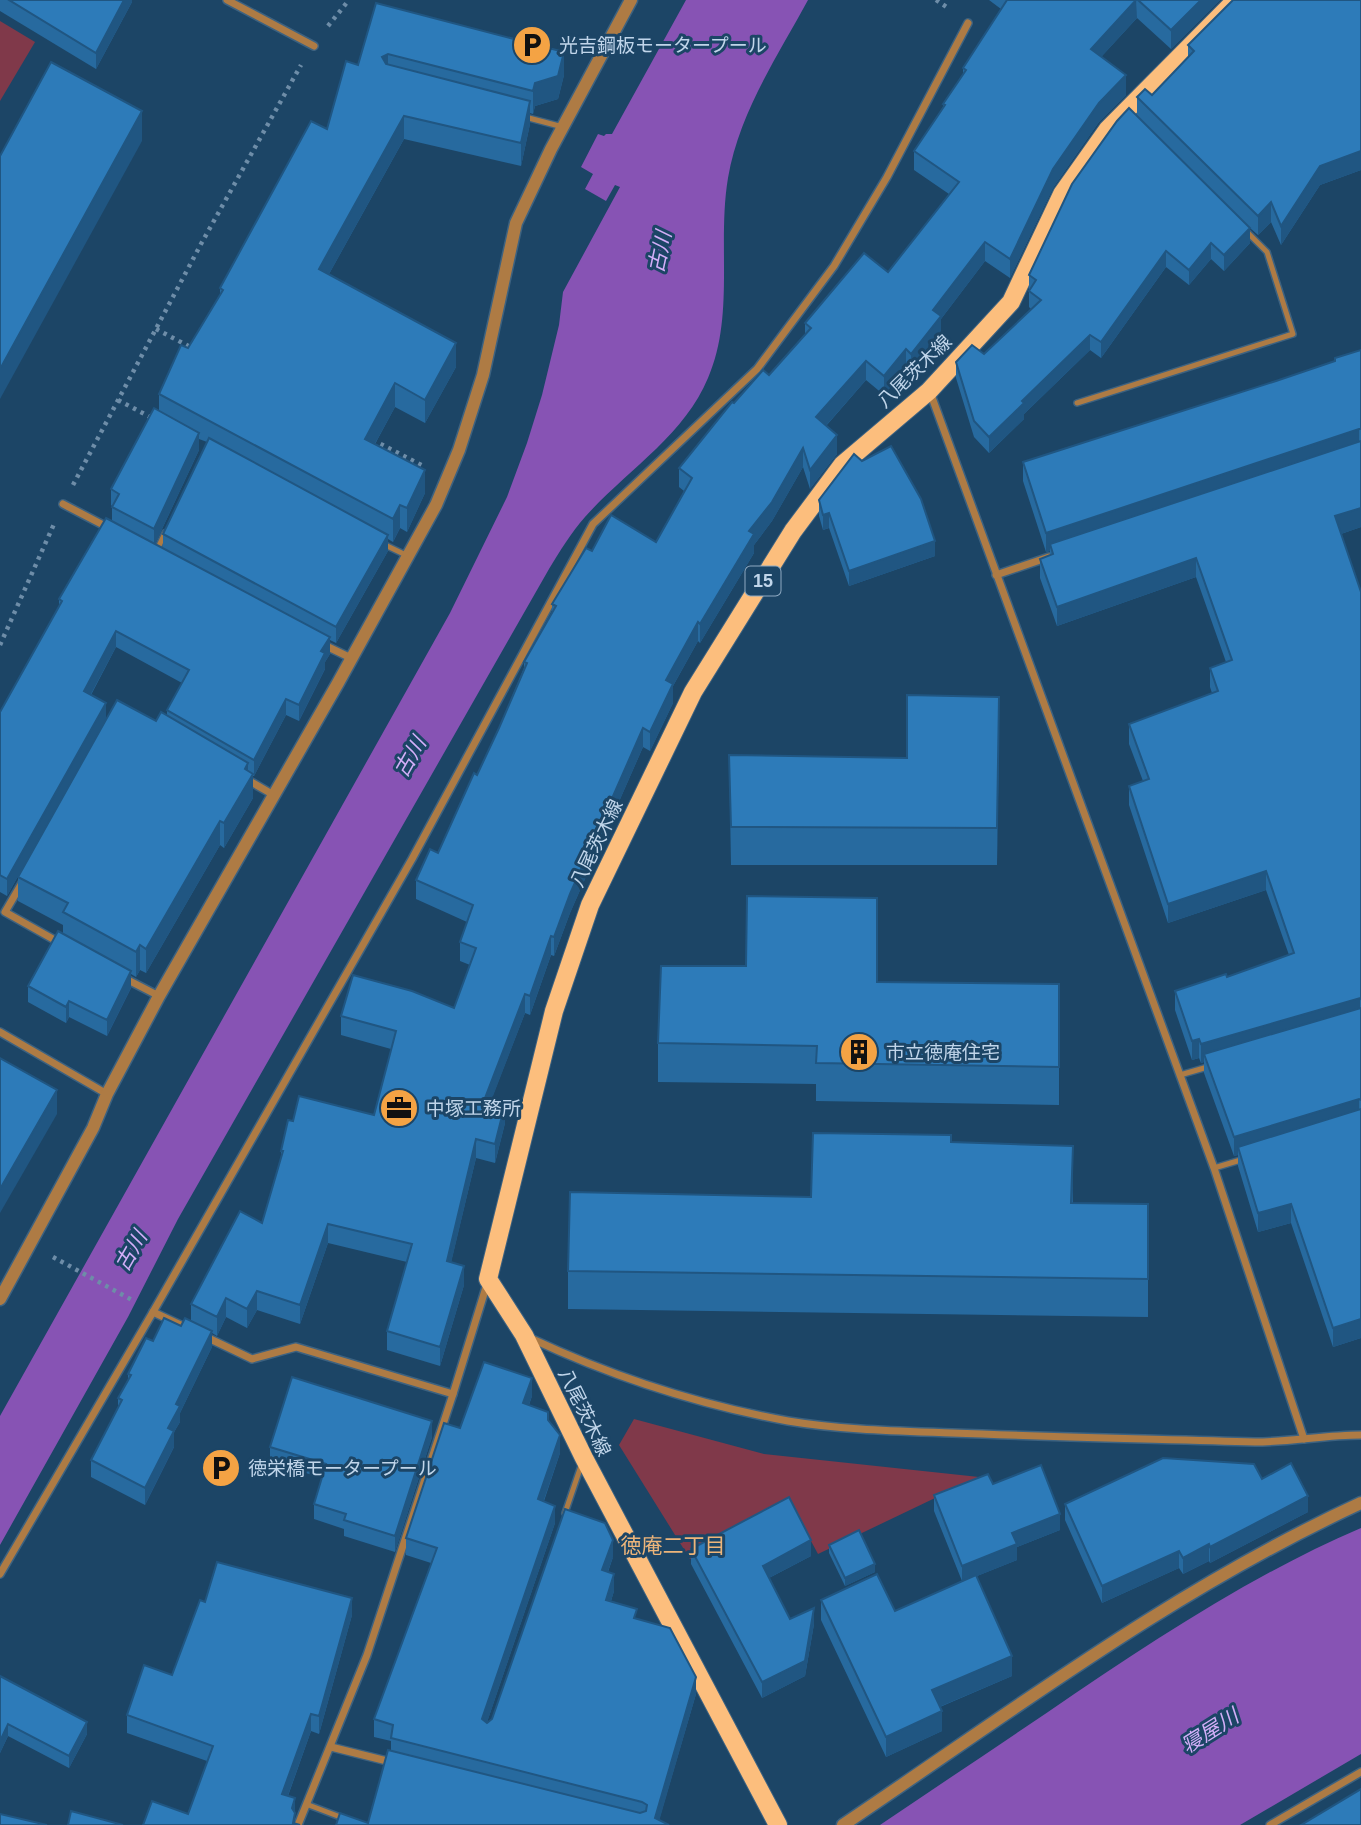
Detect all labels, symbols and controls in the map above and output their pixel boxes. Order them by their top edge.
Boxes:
parking icon: 光吉鋼板モータープール [511,24,553,66]
place label: 光吉鋼板モータープール [559,35,767,56]
water label: 古川 [644,227,676,275]
street label: 八尾茨木線 [873,331,956,412]
road number: 15 [746,566,780,596]
water label: 古川 [389,731,431,781]
street label: 八尾茨木線 [566,796,627,891]
building icon: 市立徳庵住宅 [838,1031,880,1073]
place label: 市立徳庵住宅 [886,1042,1000,1063]
office icon: 中塚工務所 [378,1087,420,1129]
place label: 中塚工務所 [426,1098,521,1119]
water label: 古川 [110,1225,152,1275]
street label: 八尾茨木線 [554,1365,615,1460]
parking icon: 徳栄橋モータープール [200,1447,242,1489]
place label: 徳栄橋モータープール [248,1458,437,1479]
district label: 徳庵二丁目 [621,1534,726,1557]
water label: 寝屋川 [1177,1703,1244,1757]

